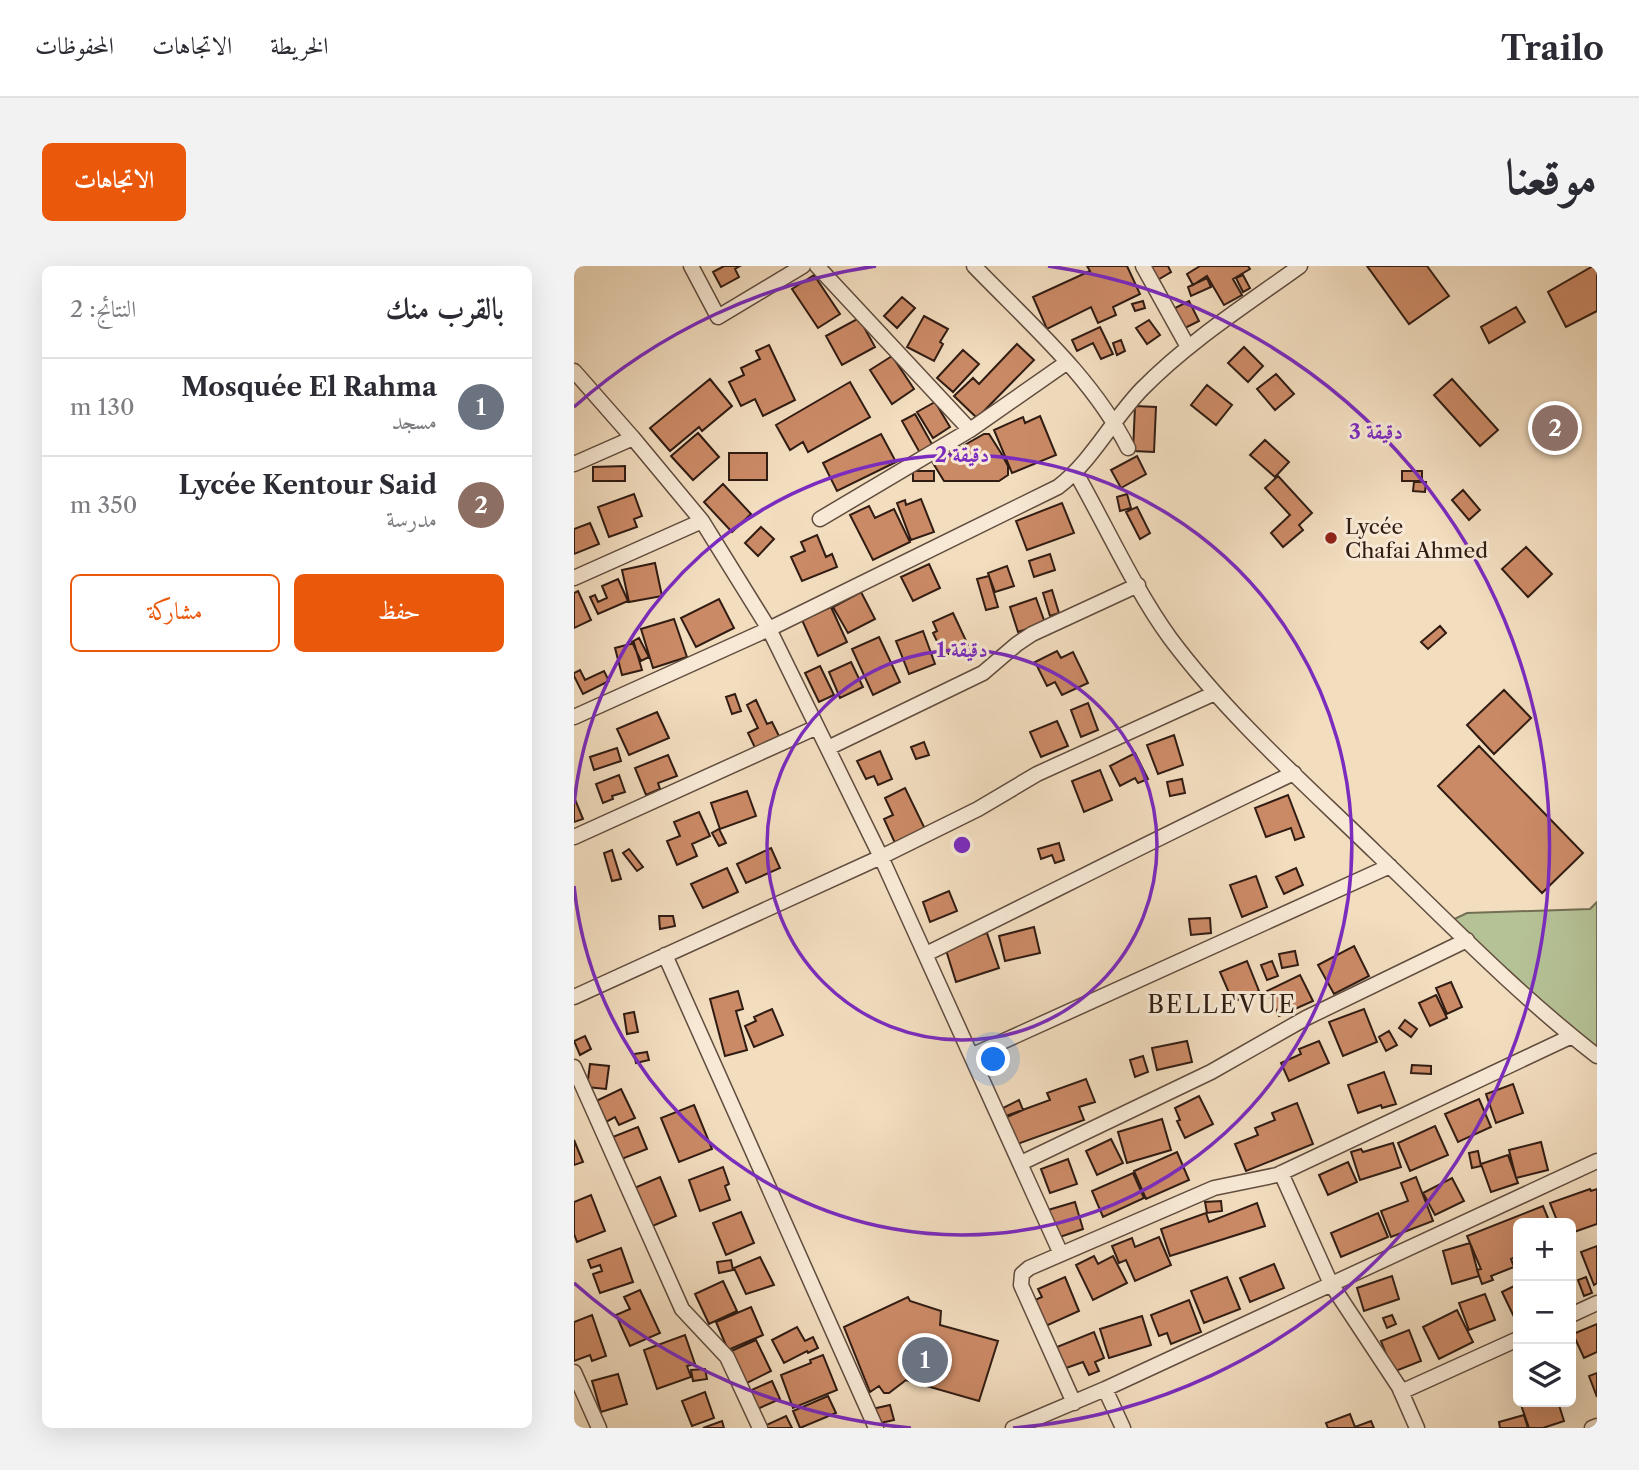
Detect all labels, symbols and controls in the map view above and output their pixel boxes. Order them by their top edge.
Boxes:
text: Trailo [1501,28,1604,69]
text: المحفوظات [35,31,114,60]
text: الاتجاهات [152,31,232,60]
text: الخريطة [270,31,329,60]
button: الاتجاهات [42,143,186,221]
text: موقعنا [1505,146,1597,207]
text: بالقرب منك [386,290,504,327]
text: النتائج: 2 [70,295,136,323]
text: Mosquée El Rahma [181,371,437,403]
text: 130 m [70,393,134,421]
text: 1 [476,393,486,421]
pin: 2 [1532,402,1578,454]
text: مسجد [392,407,437,435]
text: 3 دقيقة [1349,419,1403,444]
text: 2 دقيقة [935,442,989,467]
text: Lycée Kentour Said [178,469,437,501]
text: 350 m [70,491,137,519]
text: 2 [474,491,488,519]
text: مدرسة [386,505,437,533]
place label: Lycée Chafai Ahmed [1345,514,1488,563]
marker: Lycée Chafai Ahmed [1323,530,1339,546]
button: مشاركة [70,574,280,652]
button: حفظ [294,574,504,652]
text: 1 دقيقة [936,637,988,662]
centre of rings [950,833,974,857]
district label: BELLEVUE [1147,990,1297,1019]
your location [976,1042,1010,1076]
map controls [1513,1218,1576,1407]
button: + [1513,1218,1576,1281]
button: − [1513,1281,1576,1344]
pin: 1 [902,1334,948,1386]
button: layers [1513,1344,1576,1407]

